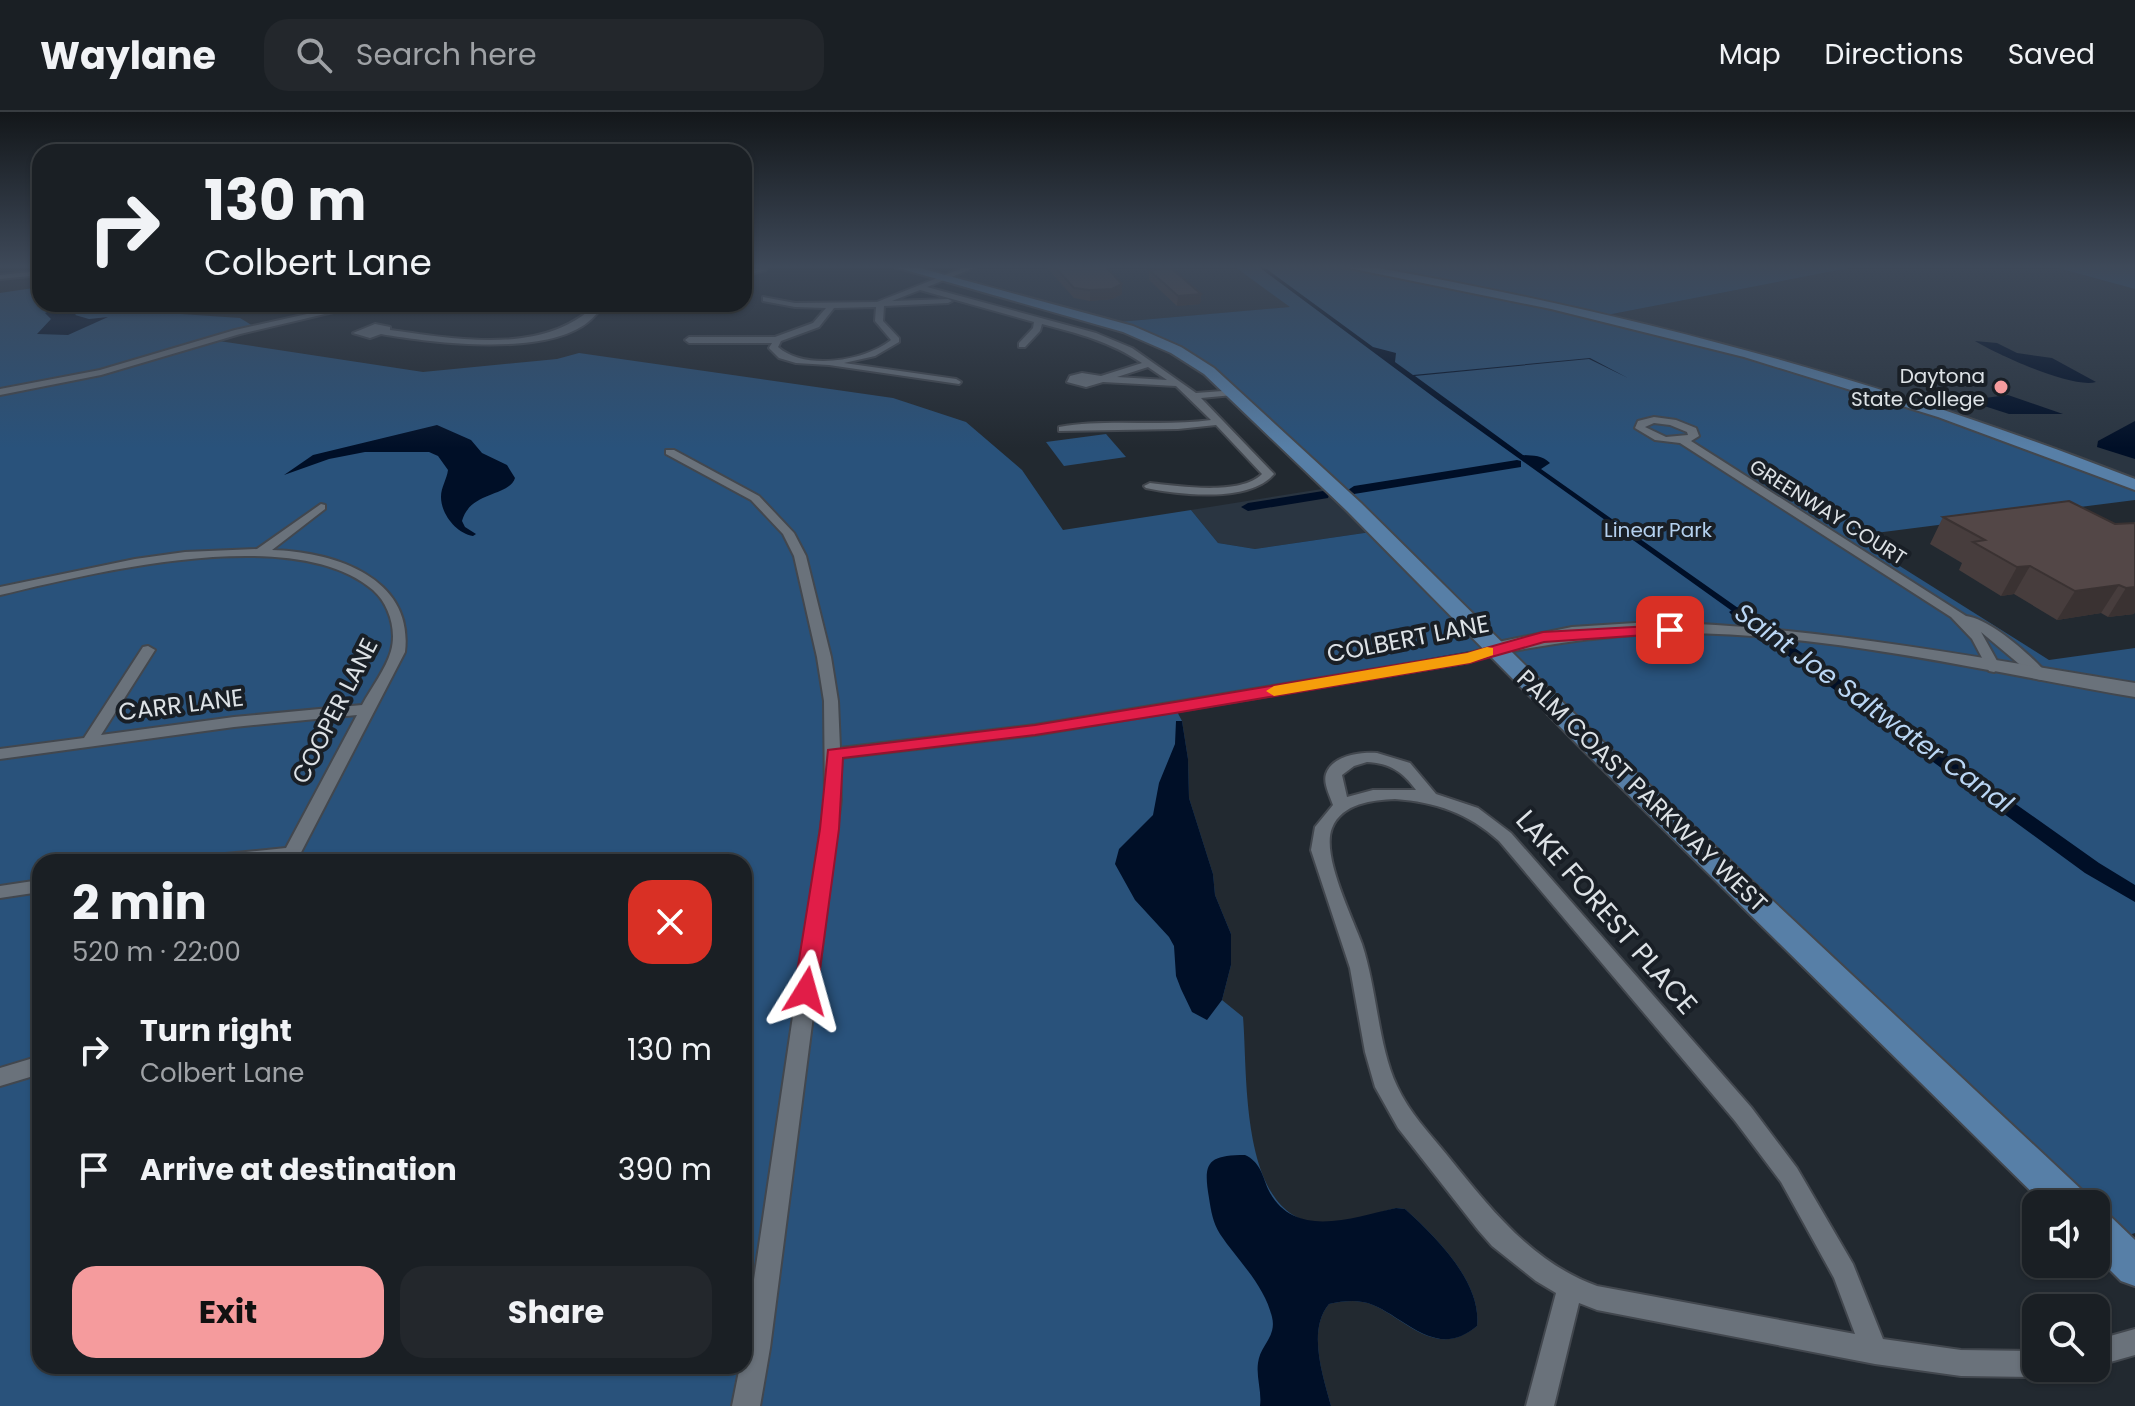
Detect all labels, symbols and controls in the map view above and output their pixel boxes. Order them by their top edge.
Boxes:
search box [264,19,824,91]
text: Waylane [40,29,216,82]
icon: search [292,33,336,77]
text: Search here [356,33,537,76]
text: Map [1719,35,1781,74]
text: Directions [1825,35,1964,74]
text: Saved [2008,35,2095,74]
text: 130 m [204,161,367,240]
icon: right [72,176,176,280]
text: Colbert Lane [204,237,432,288]
place label: Daytona State College [1851,362,1985,413]
marker: Daytona State College [1992,378,2010,396]
street label: GREENWAY COURT [1744,452,1912,572]
park label: Linear Park [1604,516,1713,544]
water label: Saint Joe Saltwater Canal [1728,595,2021,822]
pin [1636,596,1704,664]
street label: COLBERT LANE [1324,607,1492,670]
icon: arrive [1648,608,1692,652]
street label: COOPER LANE [284,632,385,789]
street label: PALM COAST PARKWAY WEST [1510,662,1775,919]
street label: CARR LANE [116,680,245,729]
street label: LAKE FOREST PLACE [1507,802,1706,1023]
text: 2 min [72,869,207,936]
button: close [628,880,712,964]
text: 520 m · 22:00 [72,934,241,970]
position arrow [764,949,848,1033]
text: Turn right [140,1009,292,1052]
icon: right [72,1028,116,1072]
text: 130 m [627,1028,712,1071]
text: Colbert Lane [140,1055,304,1091]
icon: arrive [72,1148,116,1192]
text: Arrive at destination [140,1148,457,1191]
text: 390 m [618,1148,712,1191]
map controls [2022,1190,2110,1382]
button: sound [2022,1190,2110,1278]
button: Exit [72,1266,384,1358]
button: Share [400,1266,712,1358]
button: search [2022,1294,2110,1382]

